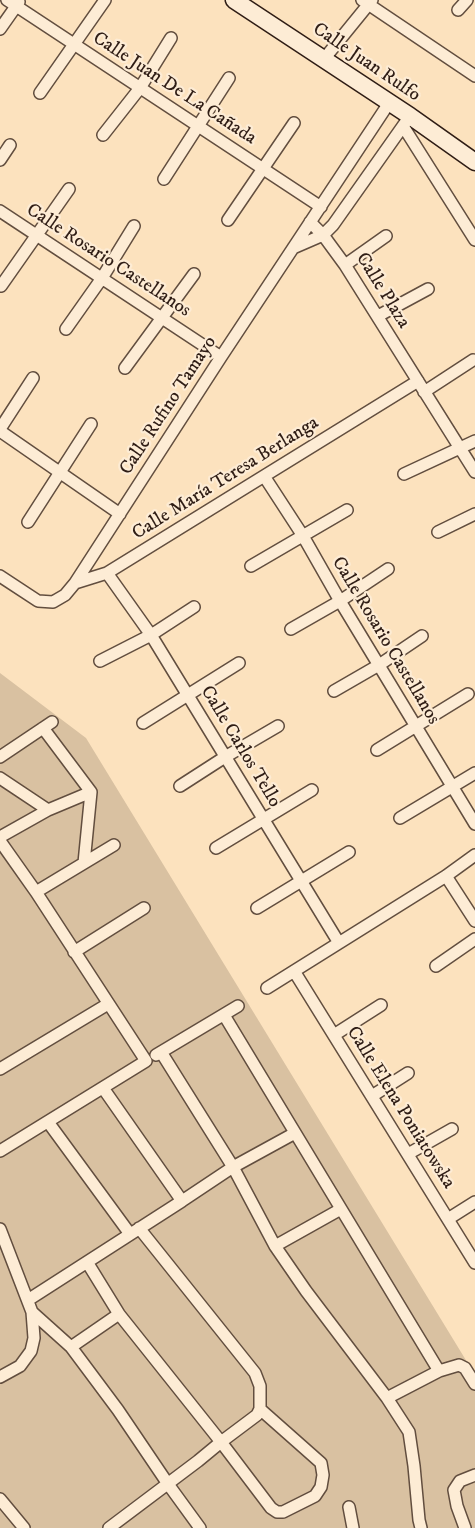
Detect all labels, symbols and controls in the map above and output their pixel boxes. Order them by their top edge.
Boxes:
street label: Calle Juan Rulfo [308,19,424,107]
street label: Calle Juan De La Cañada [88,28,260,150]
street label: Calle Rosario Castellanos [22,199,194,323]
street label: Calle Plaza [350,249,414,333]
street label: Calle Rufino Tamayo [116,332,222,480]
street label: Calle María Teresa Berlanga [129,412,323,546]
street label: Calle Rosario Castellanos [326,553,444,729]
street label: Calle Carlos Tello [195,682,285,812]
street label: Calle Elena Poniatowska [341,1023,459,1193]

